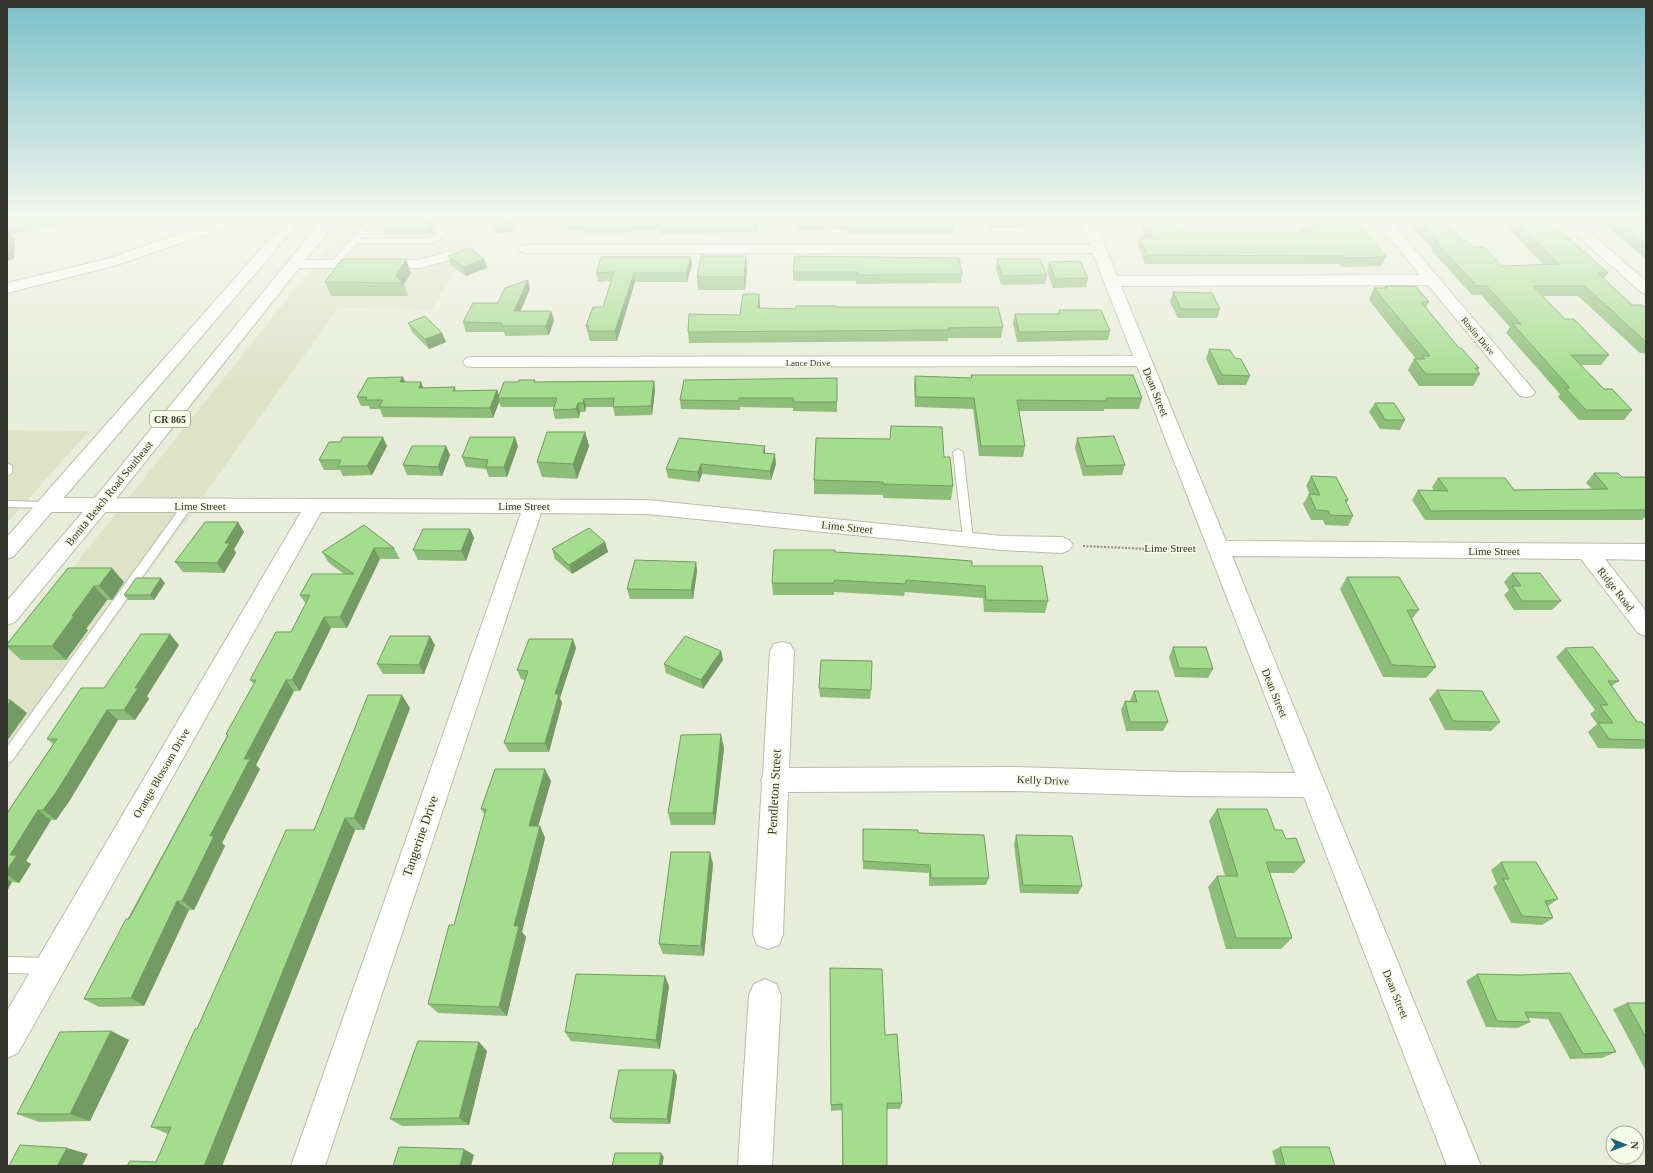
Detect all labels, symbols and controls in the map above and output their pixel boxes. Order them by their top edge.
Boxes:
street label: Roslin Drive [1459,315,1497,357]
street label: Lance Drive [786,358,830,368]
street label: Dean Street [1141,366,1171,418]
road number: CR 865 [150,411,190,427]
street label: Bonita Beach Road Southeast [63,438,155,548]
street label: Lime Street [174,500,226,512]
street label: Lime Street [498,500,550,512]
street label: Lime Street [821,518,873,536]
street label: Lime Street [1144,542,1196,554]
street label: Lime Street [1468,545,1520,557]
street label: Ridge Road [1595,565,1637,614]
street label: Dean Street [1260,667,1290,719]
street label: Orange Blossom Drive [130,726,192,820]
street label: Pendleton Street [764,749,784,835]
street label: Kelly Drive [1017,773,1069,787]
street label: Tangerine Drive [399,793,441,878]
street label: Dean Street [1381,968,1411,1020]
north arrow [1605,1125,1645,1165]
text: N [1629,1141,1641,1149]

